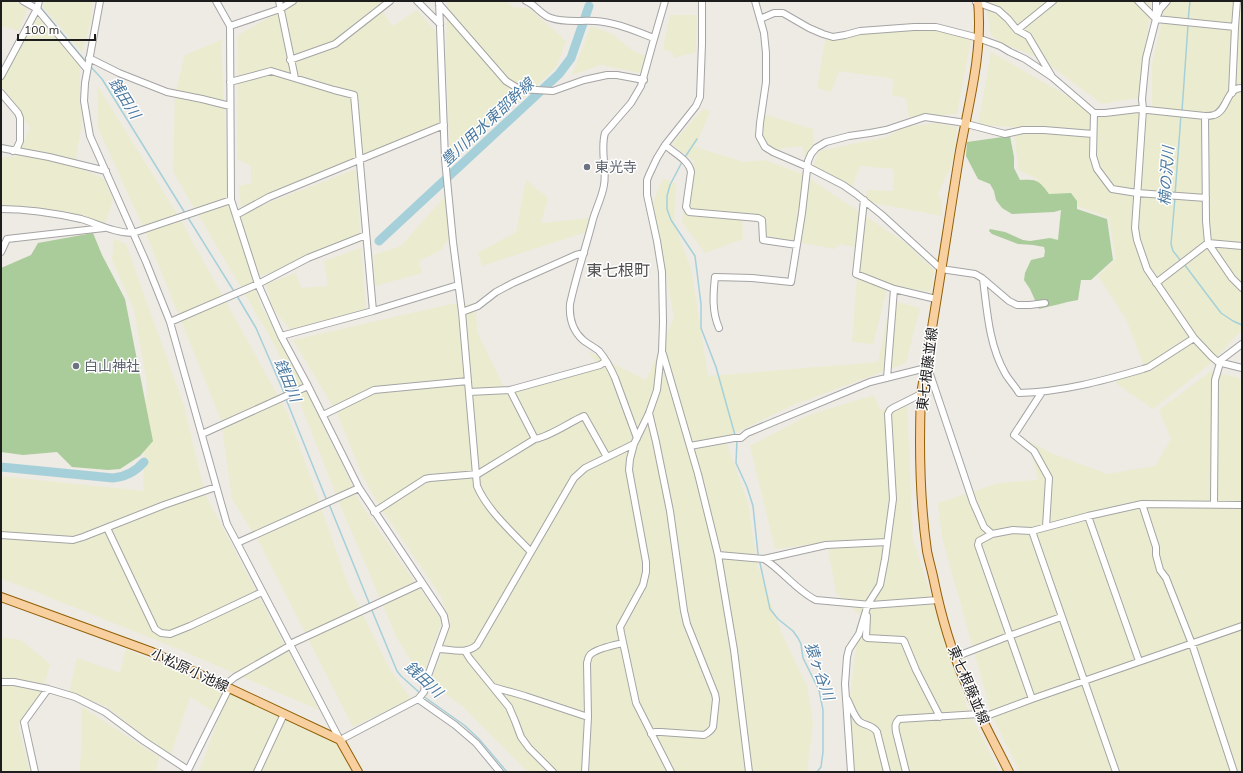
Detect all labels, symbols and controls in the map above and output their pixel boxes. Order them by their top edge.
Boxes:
scale bar [18,16,95,42]
text: 100 m [24,22,59,37]
water label: 豊川用水東部幹線 [437,73,539,170]
water label: 銭田川 [105,74,146,124]
water label: 楠の沢川 [1154,143,1178,207]
place label: 東光寺 [595,158,637,176]
marker: 東光寺 [582,162,592,172]
district label: 東七根町 [586,260,650,280]
street label: 東七根藤並線 [913,326,941,412]
water label: 銭田川 [271,356,306,406]
place label: 白山神社 [84,357,140,375]
marker: 白山神社 [71,361,81,371]
water label: 猿ヶ谷川 [801,640,839,704]
street label: 東七根藤並線 [944,643,994,727]
street label: 小松原小池線 [148,644,232,696]
water label: 銭田川 [401,657,448,703]

